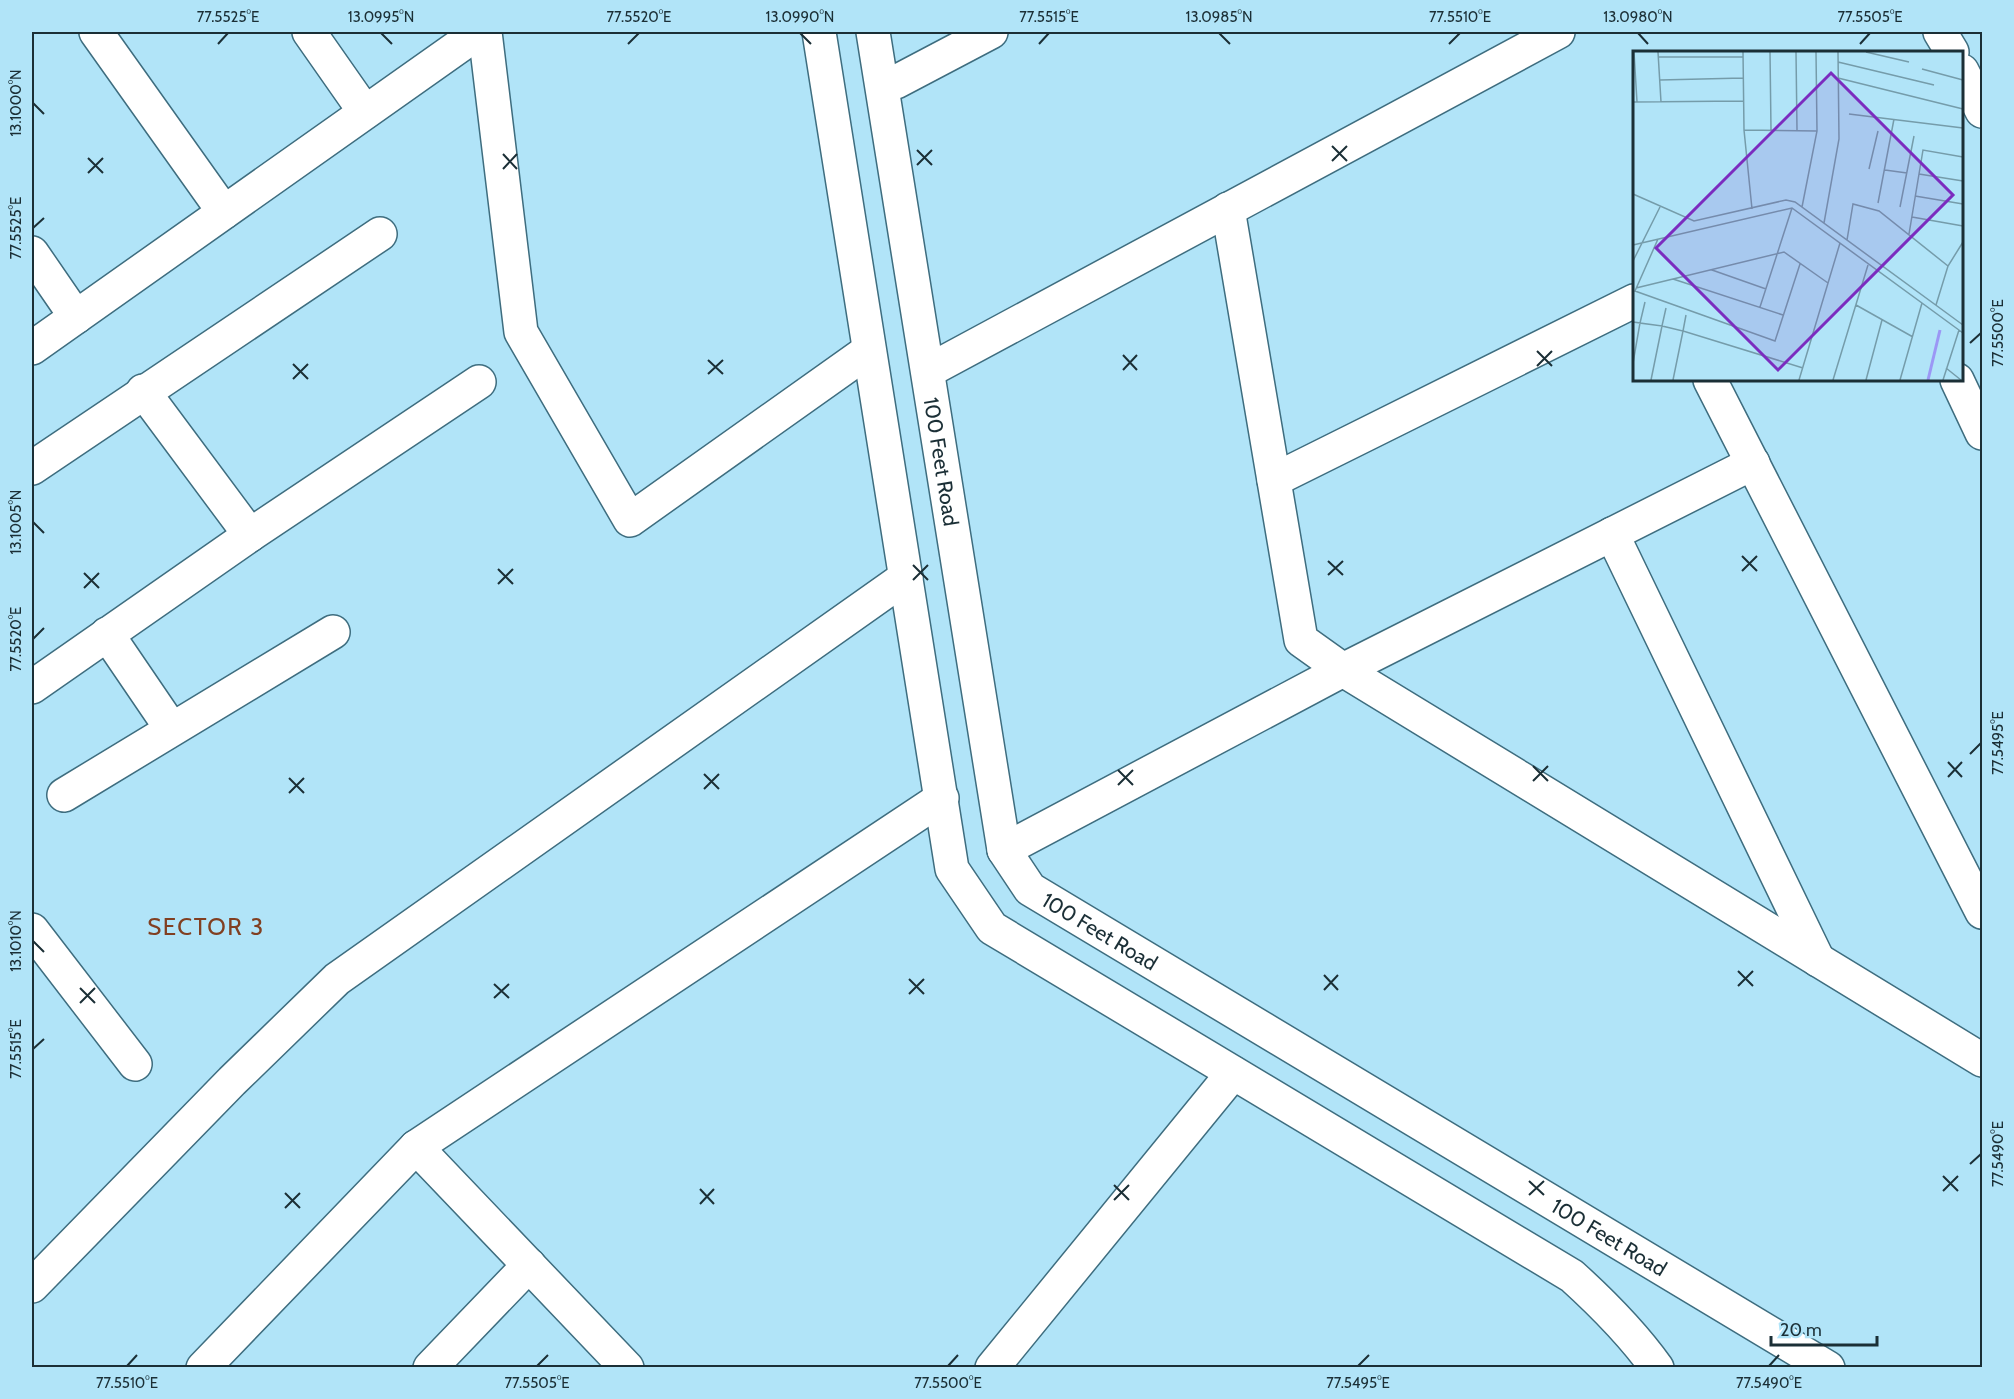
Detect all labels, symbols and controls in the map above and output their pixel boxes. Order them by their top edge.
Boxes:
text: 77.5525°E [197,8,259,26]
text: 13.0995°N [348,8,414,26]
text: 77.5520°E [607,8,671,26]
text: 13.0990°N [766,8,834,26]
text: 77.5515°E [1019,8,1079,26]
text: 13.0985°N [1186,8,1253,26]
text: 77.5510°E [1429,8,1491,26]
text: 13.0980°N [1603,8,1673,26]
text: 77.5505°E [1837,8,1903,26]
inset map [1633,51,1963,381]
text: 13.1000°N [7,69,25,137]
text: 77.5525°E [7,197,25,259]
text: 77.5500°E [1989,299,2007,367]
street label: 100 Feet Road [919,395,964,528]
text: 13.1005°N [7,490,25,554]
text: 77.5520°E [7,607,25,671]
text: 77.5495°E [1989,711,2007,775]
street label: 100 Feet Road [1038,887,1162,975]
text: 13.1010°N [7,910,25,972]
district label: SECTOR 3 [147,912,265,941]
text: 77.5515°E [7,1019,25,1079]
text: 77.5490°E [1989,1121,2007,1187]
street label: 100 Feet Road [1547,1193,1671,1281]
scale bar [1771,1309,1878,1347]
text: 20 m [1780,1319,1822,1341]
text: 77.5510°E [96,1374,158,1392]
text: 77.5505°E [504,1374,570,1392]
text: 77.5500°E [914,1374,982,1392]
text: 77.5495°E [1326,1374,1390,1392]
text: 77.5490°E [1736,1374,1802,1392]

